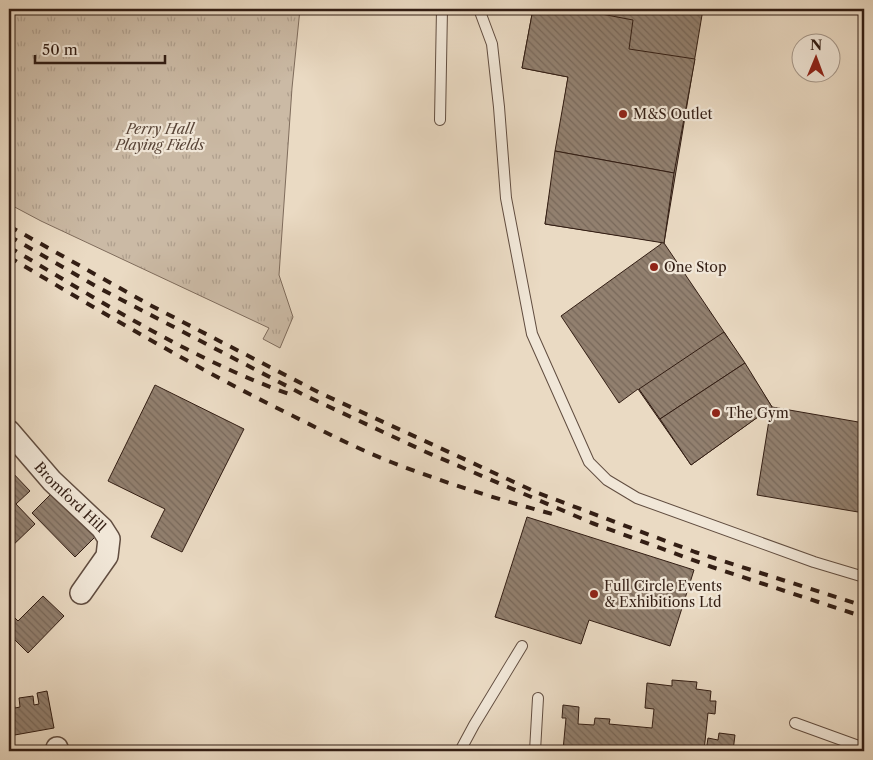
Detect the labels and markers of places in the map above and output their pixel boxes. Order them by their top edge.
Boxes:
place label: M&S Outlet [633,105,713,123]
marker: M&S Outlet [617,108,629,120]
place label: One Stop [664,258,727,276]
marker: One Stop [648,261,660,273]
place label: The Gym [726,404,789,422]
marker: The Gym [710,407,722,419]
place label: Full Circle Events & Exhibitions Ltd [604,577,722,611]
marker: Full Circle Events & Exhibitions Ltd [588,588,600,600]

